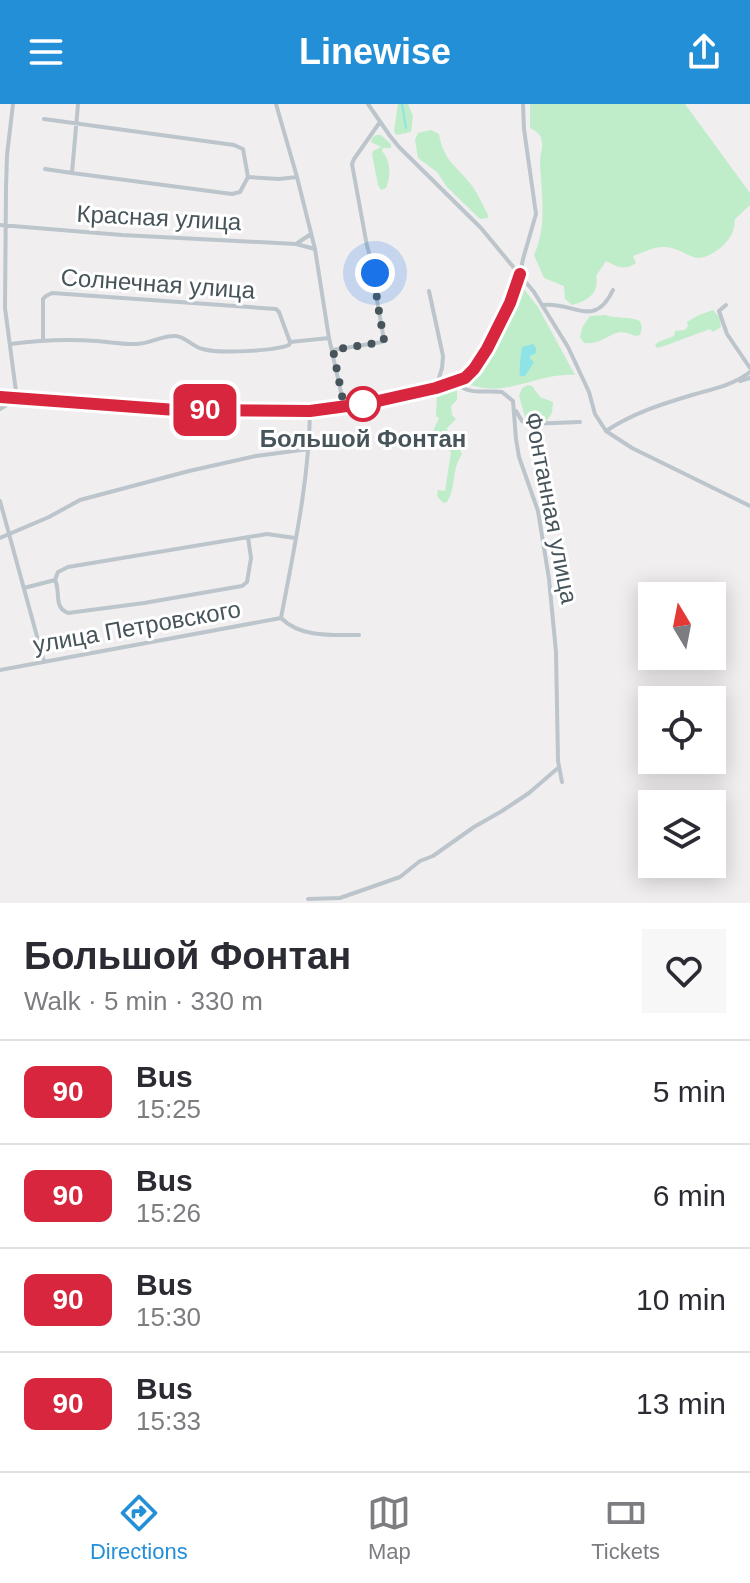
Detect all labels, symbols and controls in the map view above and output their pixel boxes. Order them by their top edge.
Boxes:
icon: menu [24,30,68,74]
icon: share [682,30,726,74]
text: Linewise [299,31,451,72]
street label: Красная улица [76,200,243,235]
your location [355,253,395,293]
street label: Солнечная улица [60,263,257,304]
line badge: 90 [169,384,241,436]
marker: Большой Фонтан [346,387,380,421]
text: 90 [189,394,221,425]
street label: Фонтанная улица [520,410,583,607]
place label: Большой Фонтан [260,425,466,452]
north arrow [638,582,726,670]
map controls [638,582,726,878]
street label: улица Петровского [31,595,243,658]
button: locate [638,686,726,774]
button: layers [638,790,726,878]
button: heart [642,929,726,1013]
text: Большой Фонтан [24,935,351,977]
text: Walk · 5 min · 330 m [24,986,263,1016]
text: Bus [136,1060,193,1093]
text: 5 min [653,1075,726,1108]
text: 90 [52,1076,84,1107]
text: 15:25 [136,1094,201,1124]
text: Bus [136,1164,193,1197]
text: 6 min [653,1179,726,1212]
text: 90 [52,1180,84,1211]
text: 15:26 [136,1198,201,1228]
text: Bus [136,1268,193,1301]
text: 10 min [636,1283,726,1316]
text: 90 [52,1284,84,1315]
text: 15:30 [136,1302,201,1332]
text: Bus [136,1372,193,1405]
text: 13 min [636,1387,726,1420]
text: 90 [52,1388,84,1419]
text: 15:33 [136,1406,201,1436]
tab: Directions [90,1491,188,1565]
tab: Map [367,1491,411,1565]
tab: Tickets [591,1491,660,1565]

